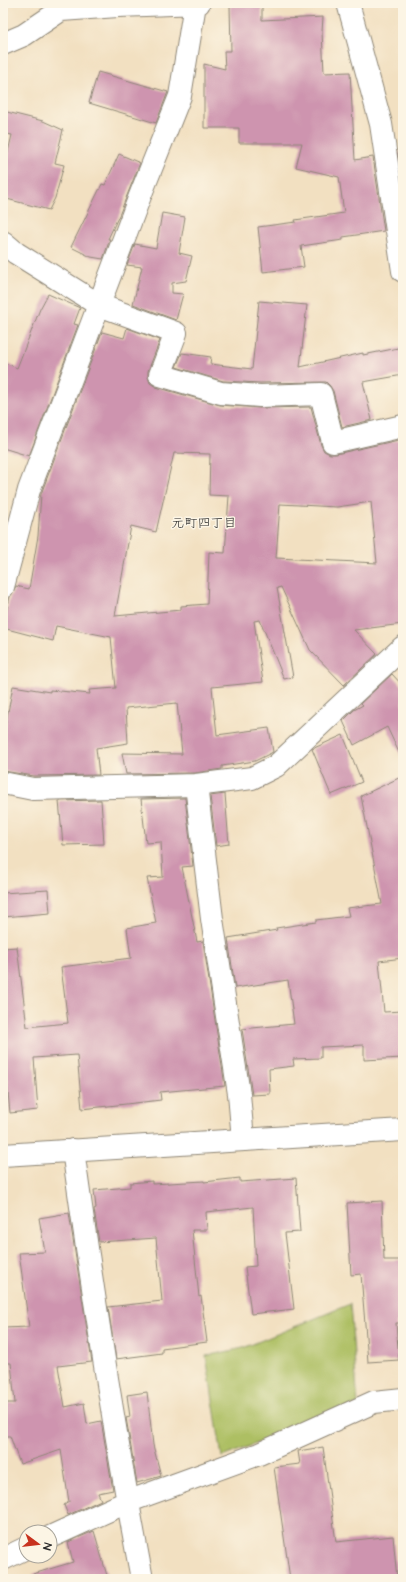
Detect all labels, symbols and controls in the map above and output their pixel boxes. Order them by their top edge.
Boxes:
district label: 元町四丁目 [171,514,237,532]
north arrow [18,1524,58,1564]
text: N [39,1541,55,1552]

